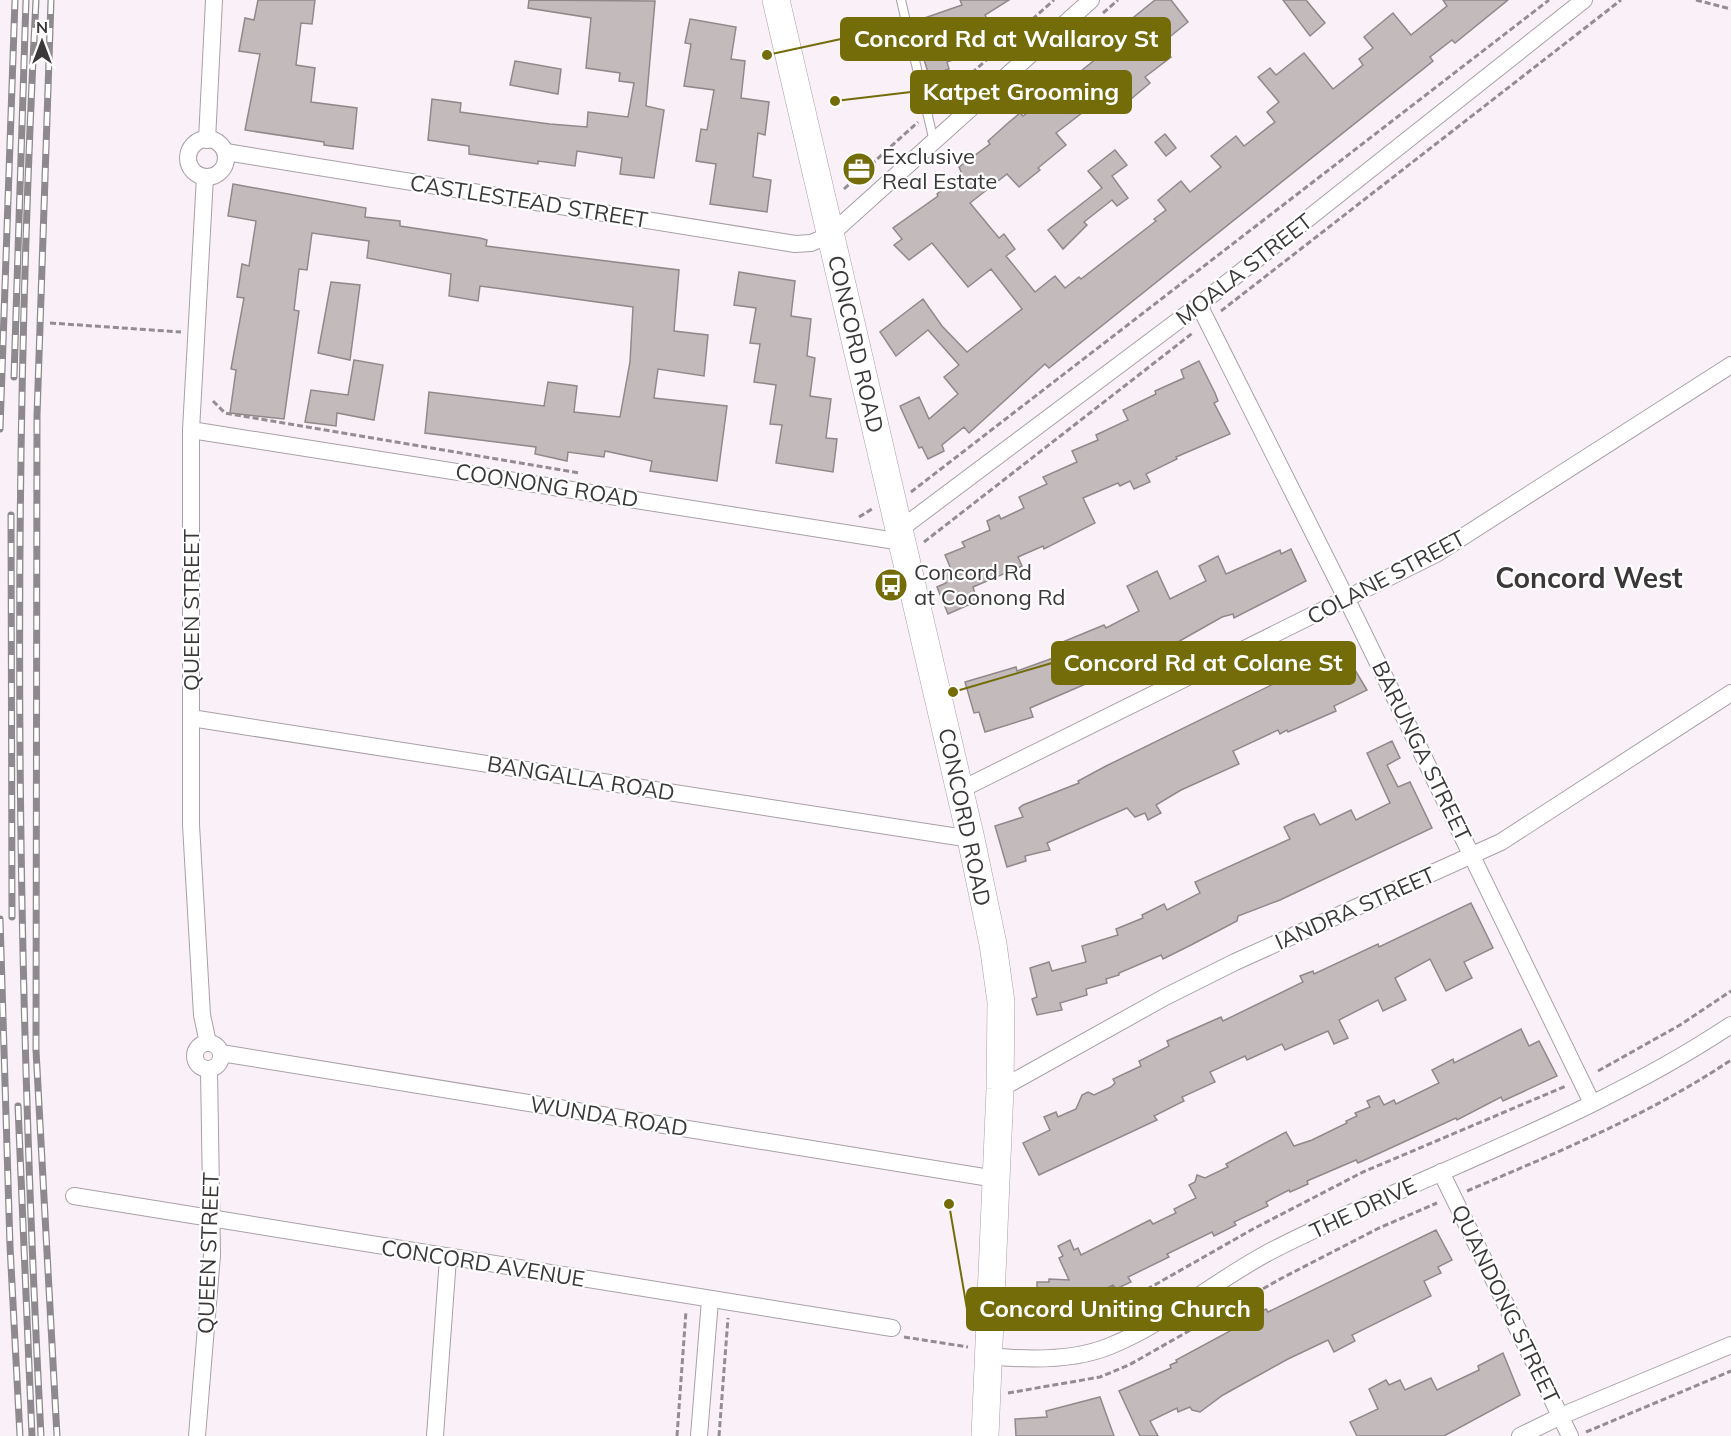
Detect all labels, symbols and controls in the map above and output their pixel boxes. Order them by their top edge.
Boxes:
north arrow [12,12,72,72]
text: N [36,17,48,37]
callout: Concord Rd at Wallaroy St [841,18,1170,60]
text: Concord Rd at Wallaroy St [854,23,1158,53]
callout: Katpet Grooming [911,71,1131,113]
text: Katpet Grooming [923,76,1119,106]
place label: Exclusive Real Estate [882,142,997,195]
office icon: Exclusive Real Estate [841,151,877,187]
street label: CASTLESTEAD STREET [408,168,650,234]
street label: MOALA STREET [1170,207,1318,331]
street label: CONCORD ROAD [822,252,890,436]
street label: COONONG ROAD [454,457,640,513]
street label: COLANE STREET [1302,524,1470,630]
street label: QUEEN STREET [177,529,205,691]
place label: Concord Rd at Coonong Rd [914,558,1066,611]
district label: Concord West [1495,560,1683,595]
bus stop icon: Concord Rd at Coonong Rd [873,567,909,603]
callout: Concord Rd at Colane St [1052,642,1355,684]
text: Concord Rd at Colane St [1063,647,1343,677]
street label: BARUNGA STREET [1366,656,1478,846]
street label: CONCORD ROAD [932,725,998,909]
street label: BANGALLA ROAD [485,749,677,807]
street label: IANDRA STREET [1271,860,1439,956]
street label: WUNDA ROAD [528,1090,690,1142]
street label: THE DRIVE [1305,1171,1421,1245]
street label: QUEEN STREET [191,1172,225,1334]
street label: QUANDONG STREET [1446,1200,1566,1408]
street label: CONCORD AVENUE [379,1233,587,1293]
callout: Concord Uniting Church [967,1288,1263,1330]
text: Concord Uniting Church [979,1293,1251,1323]

